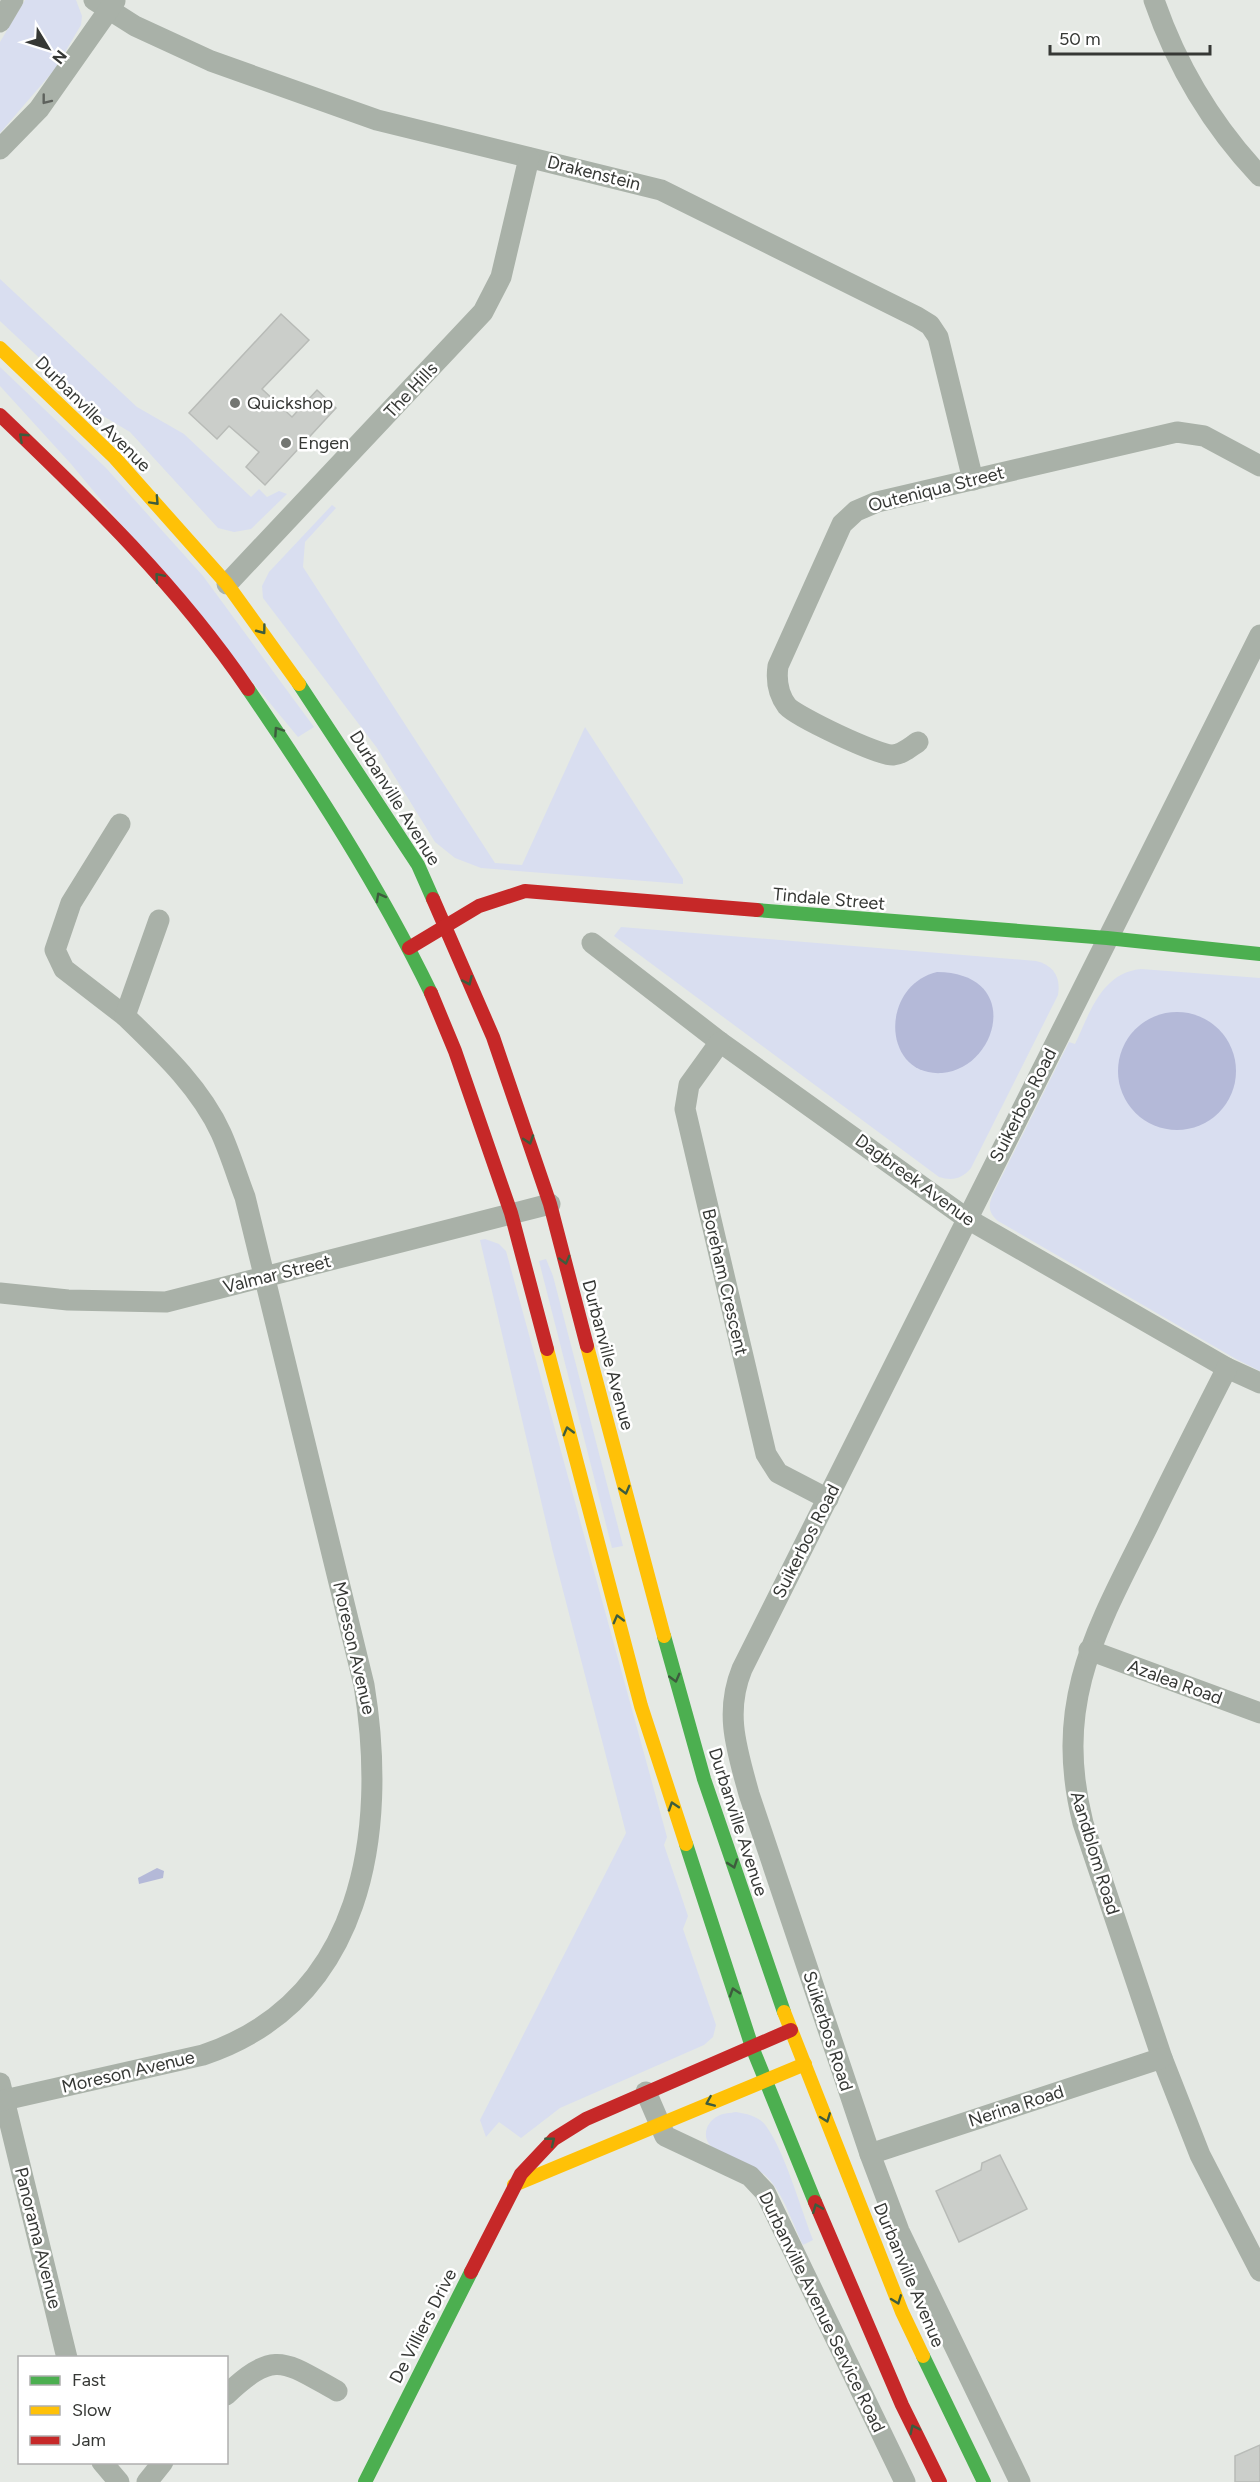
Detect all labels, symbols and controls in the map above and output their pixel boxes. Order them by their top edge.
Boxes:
north arrow [18,18,78,78]
scale bar [1050,18,1210,56]
text: 50 m [1059,28,1101,50]
text: N [48,46,71,68]
one-way arrow [43,93,54,104]
street label: Drakenstein [545,151,643,195]
street label: Durbanville Avenue [31,352,156,477]
street label: The Hills [380,358,442,422]
place label: Quickshop [247,392,333,414]
marker: Quickshop [228,396,242,410]
place label: Engen [298,432,349,454]
one-way arrow [20,433,30,444]
marker: Engen [279,436,293,450]
street label: Outeniqua Street [866,461,1006,517]
one-way arrow [147,493,158,504]
one-way arrow [155,573,166,584]
one-way arrow [254,624,265,635]
one-way arrow [274,727,285,738]
street label: Durbanville Avenue [345,727,445,870]
street label: Tindale Street [772,883,886,915]
one-way arrow [376,893,387,903]
one-way arrow [461,974,473,985]
street label: Suikerbos Road [985,1044,1061,1166]
street label: Dagbreek Avenue [851,1129,979,1231]
one-way arrow [522,1135,534,1145]
street label: Boreham Crescent [697,1206,753,1358]
street label: Valmar Street [221,1250,333,1298]
one-way arrow [557,1255,570,1265]
street label: Durbanville Avenue [577,1277,639,1433]
one-way arrow [563,1426,576,1436]
street label: Suikerbos Road [768,1480,844,1602]
one-way arrow [618,1484,630,1494]
street label: Moreson Avenue [328,1579,380,1717]
one-way arrow [613,1614,625,1625]
street label: Azalea Road [1125,1655,1225,1709]
one-way arrow [668,1672,680,1683]
street label: Durbanville Avenue [704,1745,772,1899]
street label: Aandblom Road [1066,1789,1124,1917]
one-way arrow [668,1801,681,1812]
one-way arrow [726,1858,738,1869]
street label: Suikerbos Road [798,1968,858,2094]
one-way arrow [729,1987,741,1998]
street label: Moreson Avenue [59,2046,197,2098]
street label: Nerina Road [965,2080,1067,2132]
one-way arrow [705,2095,716,2107]
one-way arrow [819,2112,831,2123]
one-way arrow [544,2137,555,2148]
street label: Panorama Avenue [10,2165,66,2311]
street label: Durbanville Avenue Service Road [754,2188,890,2436]
street label: Durbanville Avenue [869,2199,949,2351]
one-way arrow [812,2204,824,2215]
street label: De Villiers Drive [385,2265,461,2387]
one-way arrow [890,2294,902,2305]
legend [18,2356,228,2464]
text: Fast [72,2369,106,2391]
text: Slow [72,2399,111,2421]
one-way arrow [910,2425,922,2436]
text: Jam [72,2429,106,2451]

